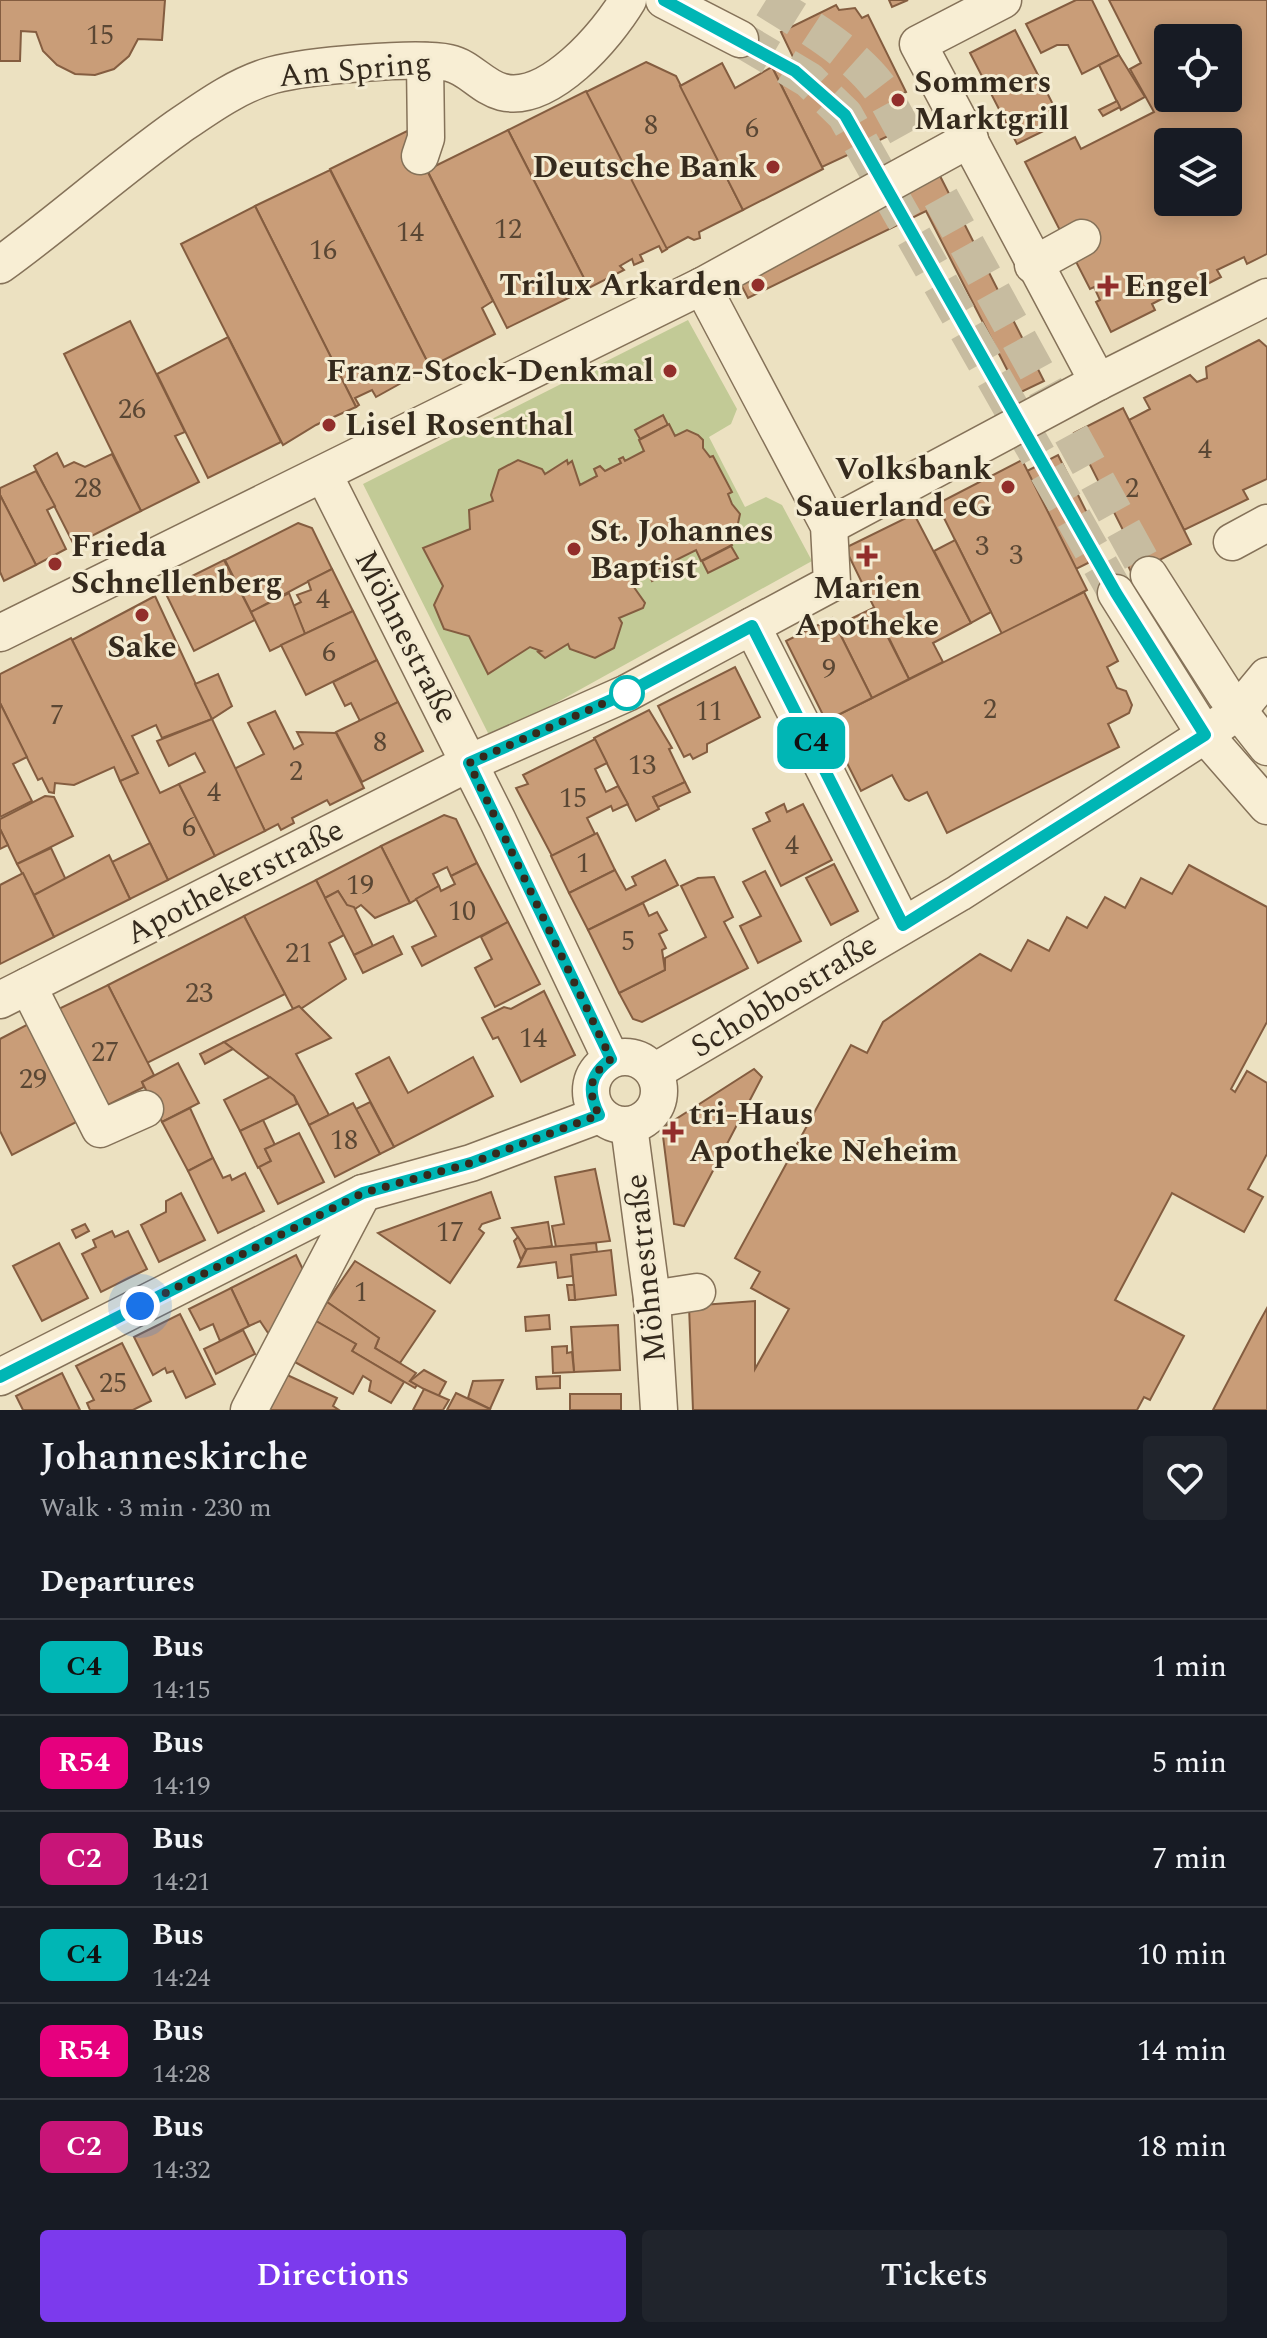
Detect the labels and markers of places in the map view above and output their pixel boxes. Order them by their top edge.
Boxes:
place label: Sommers Marktgrill [914,58,1069,144]
marker: Sommers Marktgrill [889,91,907,109]
place label: Deutsche Bank [533,143,758,192]
marker: Deutsche Bank [764,158,782,176]
place label: Trilux Arkarden [499,261,742,310]
place label: Engel [1124,262,1209,311]
marker: Trilux Arkarden [749,276,767,294]
marker: Engel [1099,277,1117,295]
place label: Franz-Stock-Denkmal [326,347,654,396]
marker: Franz-Stock-Denkmal [661,362,679,380]
place label: Lisel Rosenthal [345,401,574,450]
marker: Lisel Rosenthal [320,416,338,434]
place label: Volksbank Sauerland eG [795,445,993,531]
marker: Volksbank Sauerland eG [999,478,1017,496]
place label: St. Johannes Baptist [590,507,774,593]
place label: Frieda Schnellenberg [71,522,283,608]
marker: St. Johannes Baptist [565,540,583,558]
marker: Marien Apotheke [858,547,876,565]
marker: Frieda Schnellenberg [46,555,64,573]
place label: Marien Apotheke [795,564,939,650]
marker: Sake [133,606,151,624]
place label: Sake [107,623,177,672]
unlabelled marker [610,676,644,710]
place label: tri-Haus Apotheke Neheim [689,1090,958,1176]
marker: tri-Haus Apotheke Neheim [664,1123,682,1141]

